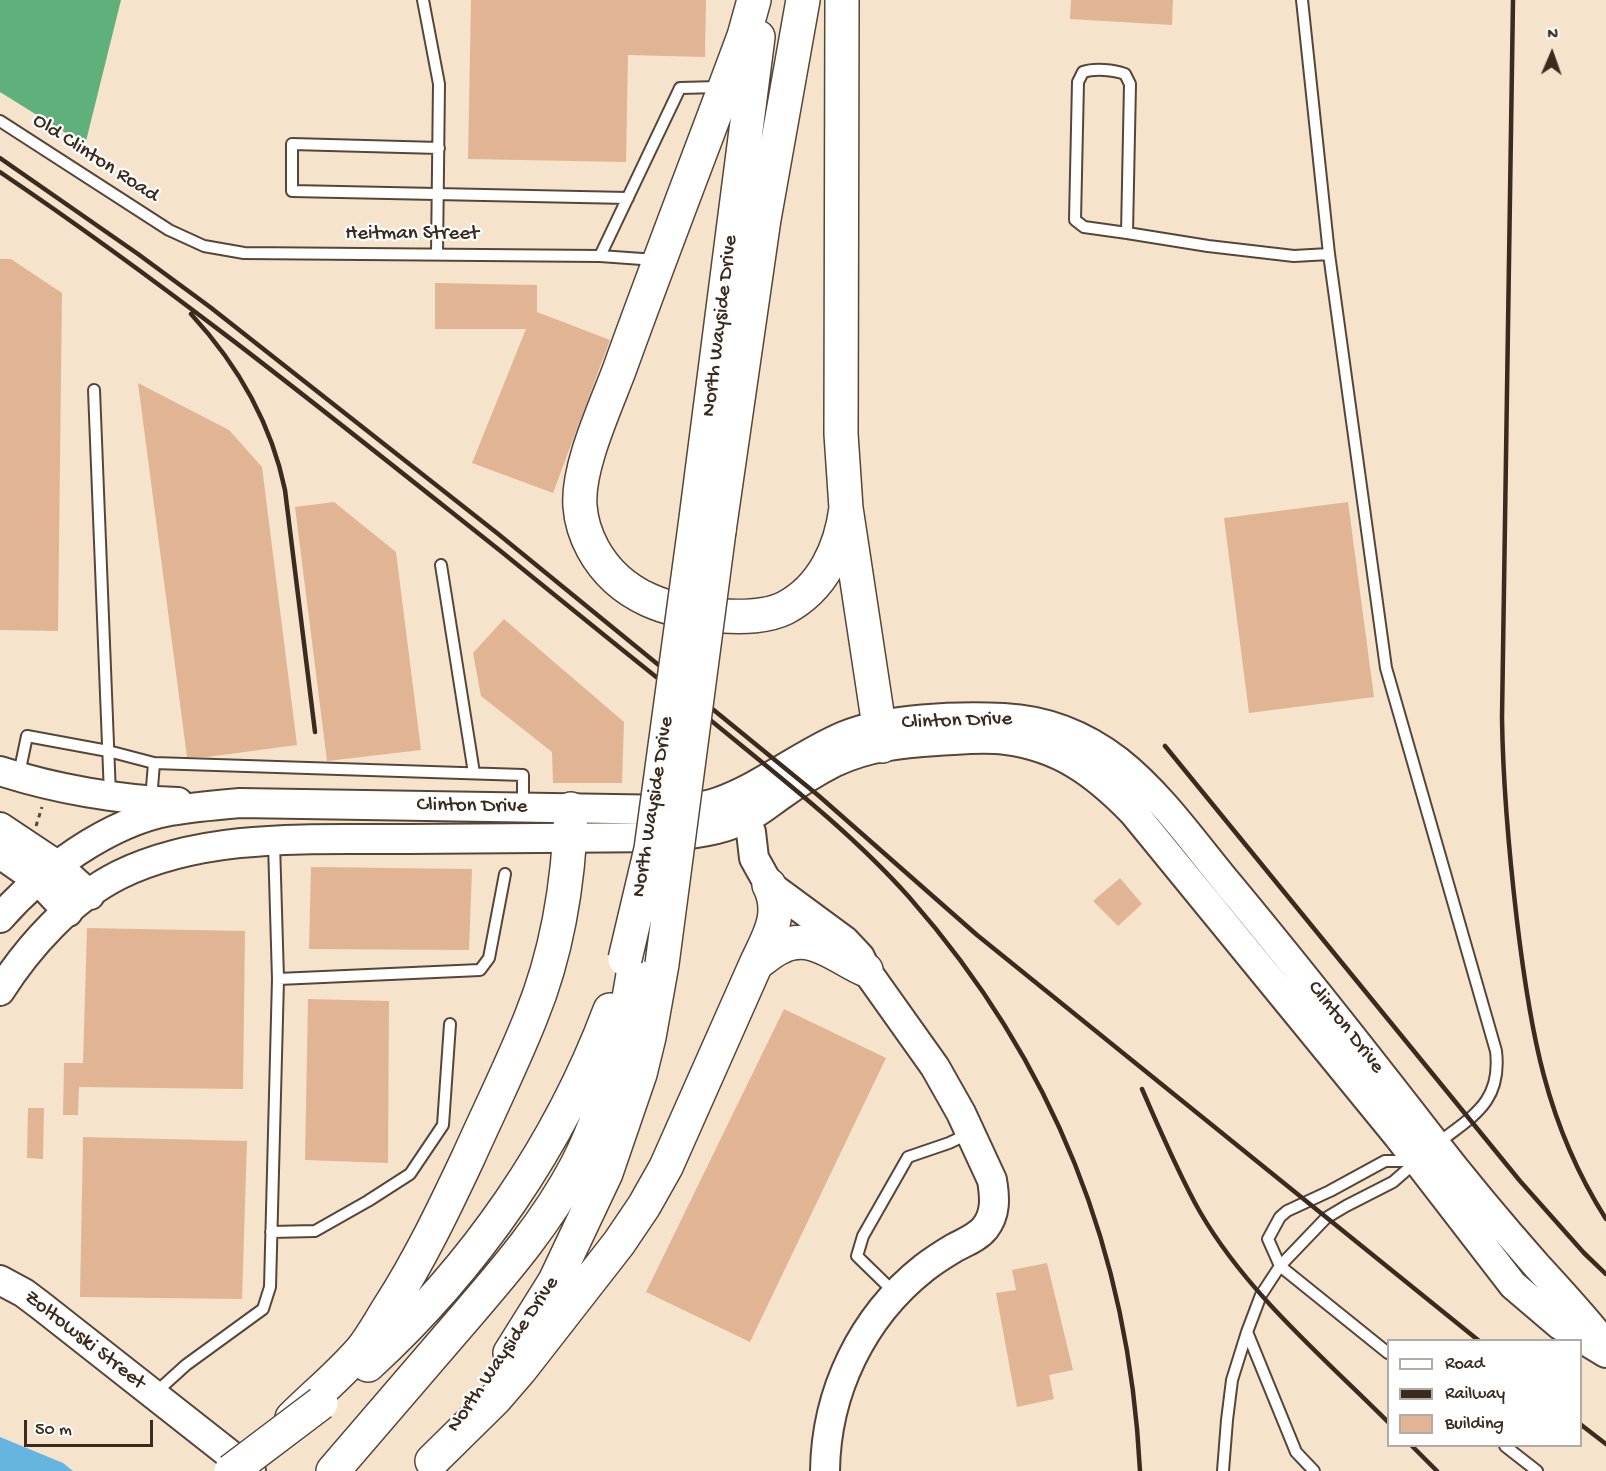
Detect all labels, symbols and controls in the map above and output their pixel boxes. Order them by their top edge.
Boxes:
north arrow [1522,24,1582,84]
text: N [1547,26,1558,45]
street label: Old Clinton Road [27,109,163,209]
street label: Heitman Street [345,222,479,248]
street label: North Wayside Drive [697,234,745,418]
street label: Clinton Drive [901,707,1013,737]
street label: North Wayside Drive [627,715,681,899]
street label: Clinton Drive [416,793,528,821]
street label: Clinton Drive [1301,977,1389,1079]
street label: North Wayside Drive [442,1272,566,1438]
street label: Zoltowski Street [18,1286,150,1396]
legend [1387,1339,1582,1447]
text: Road [1445,1354,1484,1375]
text: Railway [1445,1384,1505,1405]
scale bar [27,1408,156,1446]
text: Building [1445,1414,1504,1435]
text: 50 m [35,1420,72,1441]

